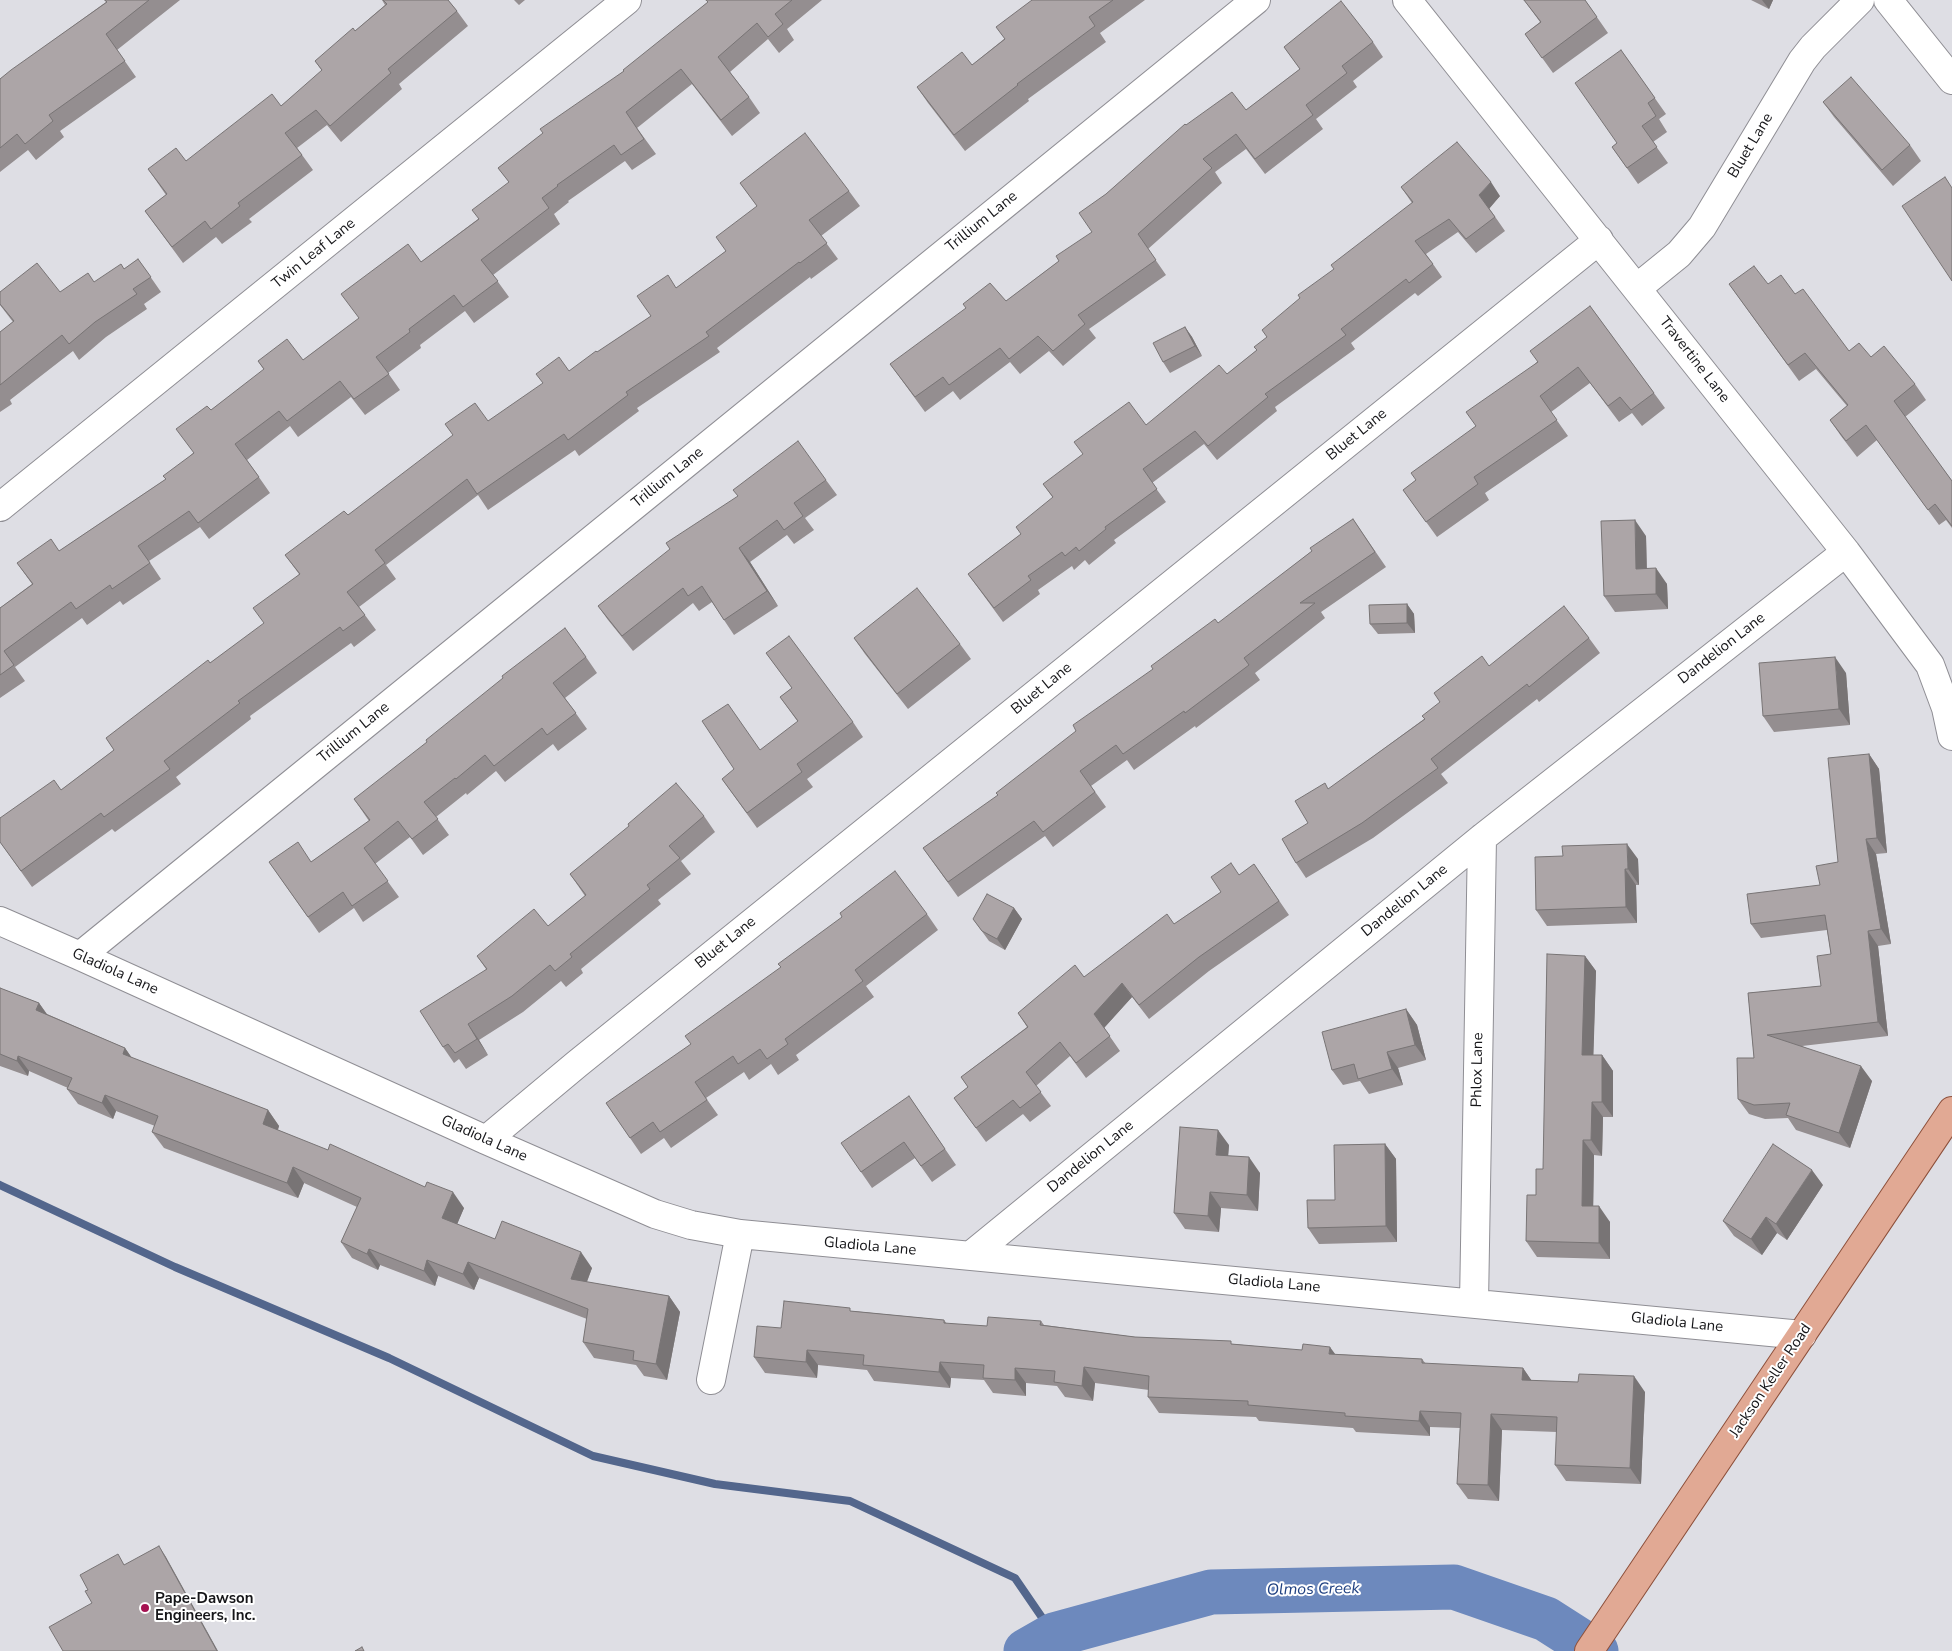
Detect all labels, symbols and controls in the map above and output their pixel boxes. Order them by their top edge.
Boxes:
street label: Bluet Lane [1725,110,1777,182]
street label: Trillium Lane [943,188,1021,256]
street label: Twin Leaf Lane [269,215,359,293]
street label: Travertine Lane [1655,313,1733,407]
street label: Bluet Lane [1323,405,1391,465]
street label: Trillium Lane [629,444,707,512]
street label: Dandelion Lane [1675,609,1769,689]
street label: Bluet Lane [1008,659,1076,719]
street label: Trillium Lane [315,699,393,767]
street label: Dandelion Lane [1358,861,1452,941]
street label: Bluet Lane [692,913,760,973]
street label: Gladiola Lane [69,945,161,999]
street label: Phlox Lane [1468,1032,1488,1108]
street label: Gladiola Lane [438,1112,530,1166]
street label: Dandelion Lane [1044,1117,1138,1197]
street label: Gladiola Lane [823,1234,917,1260]
street label: Gladiola Lane [1227,1271,1321,1297]
street label: Gladiola Lane [1630,1309,1724,1337]
street label: Jackson Keller Road [1726,1321,1816,1441]
water label: Olmos Creek [1266,1580,1360,1600]
place label: Pape-Dawson Engineers, Inc. [155,1590,255,1625]
marker: Pape-Dawson Engineers, Inc. [139,1602,151,1614]

